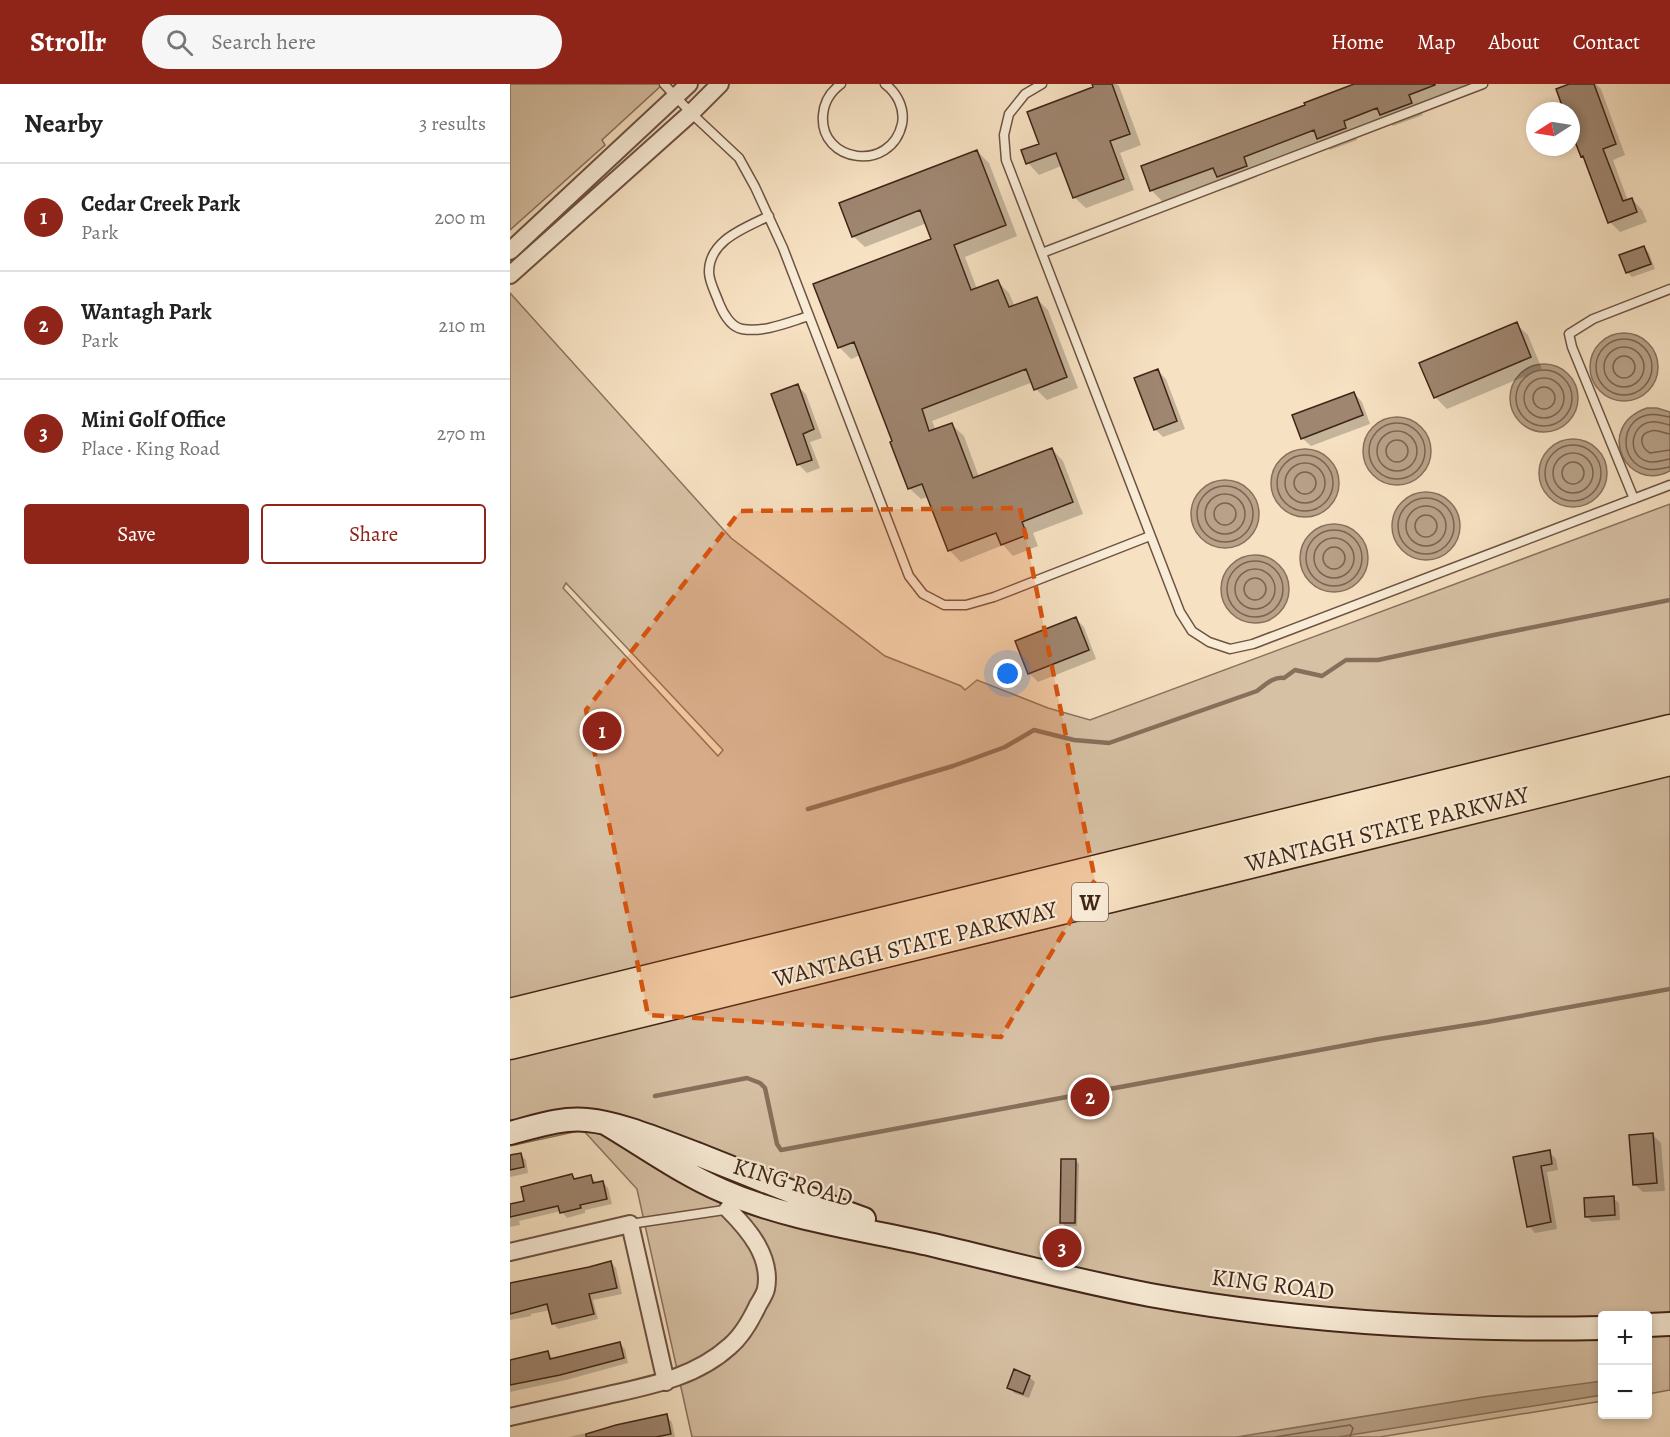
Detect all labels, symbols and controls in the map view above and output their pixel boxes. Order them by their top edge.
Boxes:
search box [142,15,562,69]
text: Strollr [30,23,106,61]
icon: search [163,26,196,59]
text: Search here [211,27,316,57]
text: Home [1331,28,1384,56]
text: Map [1417,28,1455,56]
text: About [1488,28,1540,56]
text: Contact [1573,28,1640,56]
north arrow [1526,102,1580,156]
text: Nearby [24,106,103,141]
text: 3 results [419,110,486,137]
text: Cedar Creek Park [81,189,240,219]
text: 1 [40,204,47,231]
text: 200 m [435,204,486,231]
text: Park [81,219,119,246]
text: Wantagh Park [81,297,212,327]
text: 2 [39,312,48,339]
text: 210 m [438,312,486,339]
text: Park [81,327,119,354]
text: Mini Golf Office [81,405,226,435]
text: 3 [39,420,48,447]
text: 270 m [437,420,486,447]
text: Place · King Road [81,435,220,462]
button: Save [24,504,249,564]
button: Share [261,504,486,564]
your location [993,659,1022,688]
pin: 1 [582,708,622,754]
street label: WANTAGH STATE PARKWAY [1241,778,1533,880]
road number: W [1072,883,1108,921]
street label: WANTAGH STATE PARKWAY [769,893,1061,995]
pin: 2 [1070,1074,1110,1120]
street label: KING ROAD [729,1150,857,1214]
pin: 3 [1042,1226,1082,1270]
street label: KING ROAD [1210,1261,1336,1307]
map controls [1598,1311,1652,1419]
button: + [1598,1311,1652,1365]
button: − [1598,1365,1652,1419]

